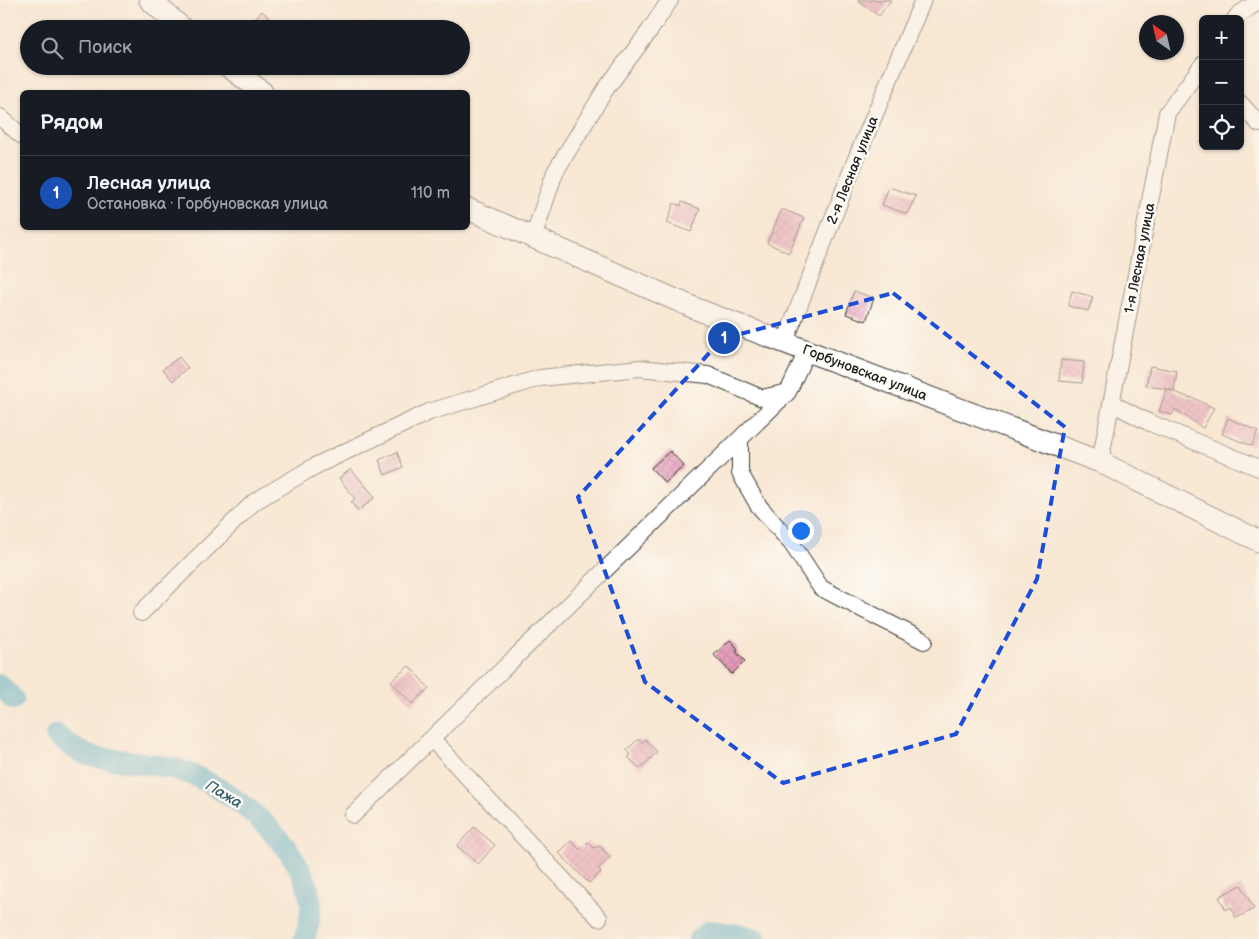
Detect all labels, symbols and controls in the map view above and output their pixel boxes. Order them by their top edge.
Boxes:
north arrow [1139,15,1184,60]
map controls [1199,15,1244,150]
button: + [1199,15,1244,60]
search box [20,20,470,75]
icon: search [38,34,66,62]
text: Поиск [78,36,132,59]
button: − [1199,60,1244,105]
button: locate [1199,105,1244,150]
text: Рядом [40,110,103,135]
street label: 2-я Лесная улица [823,113,882,227]
text: Лесная улица [87,172,211,195]
text: 1 [53,184,59,203]
text: 110 m [411,184,450,203]
text: Остановка · Горбуновская улица [87,195,328,214]
street label: 1-я Лесная улица [1120,201,1159,315]
pin: 1 [708,319,740,357]
street label: Горбуновская улица [800,341,930,404]
your location [788,518,814,544]
water label: Пажа [202,776,246,813]

